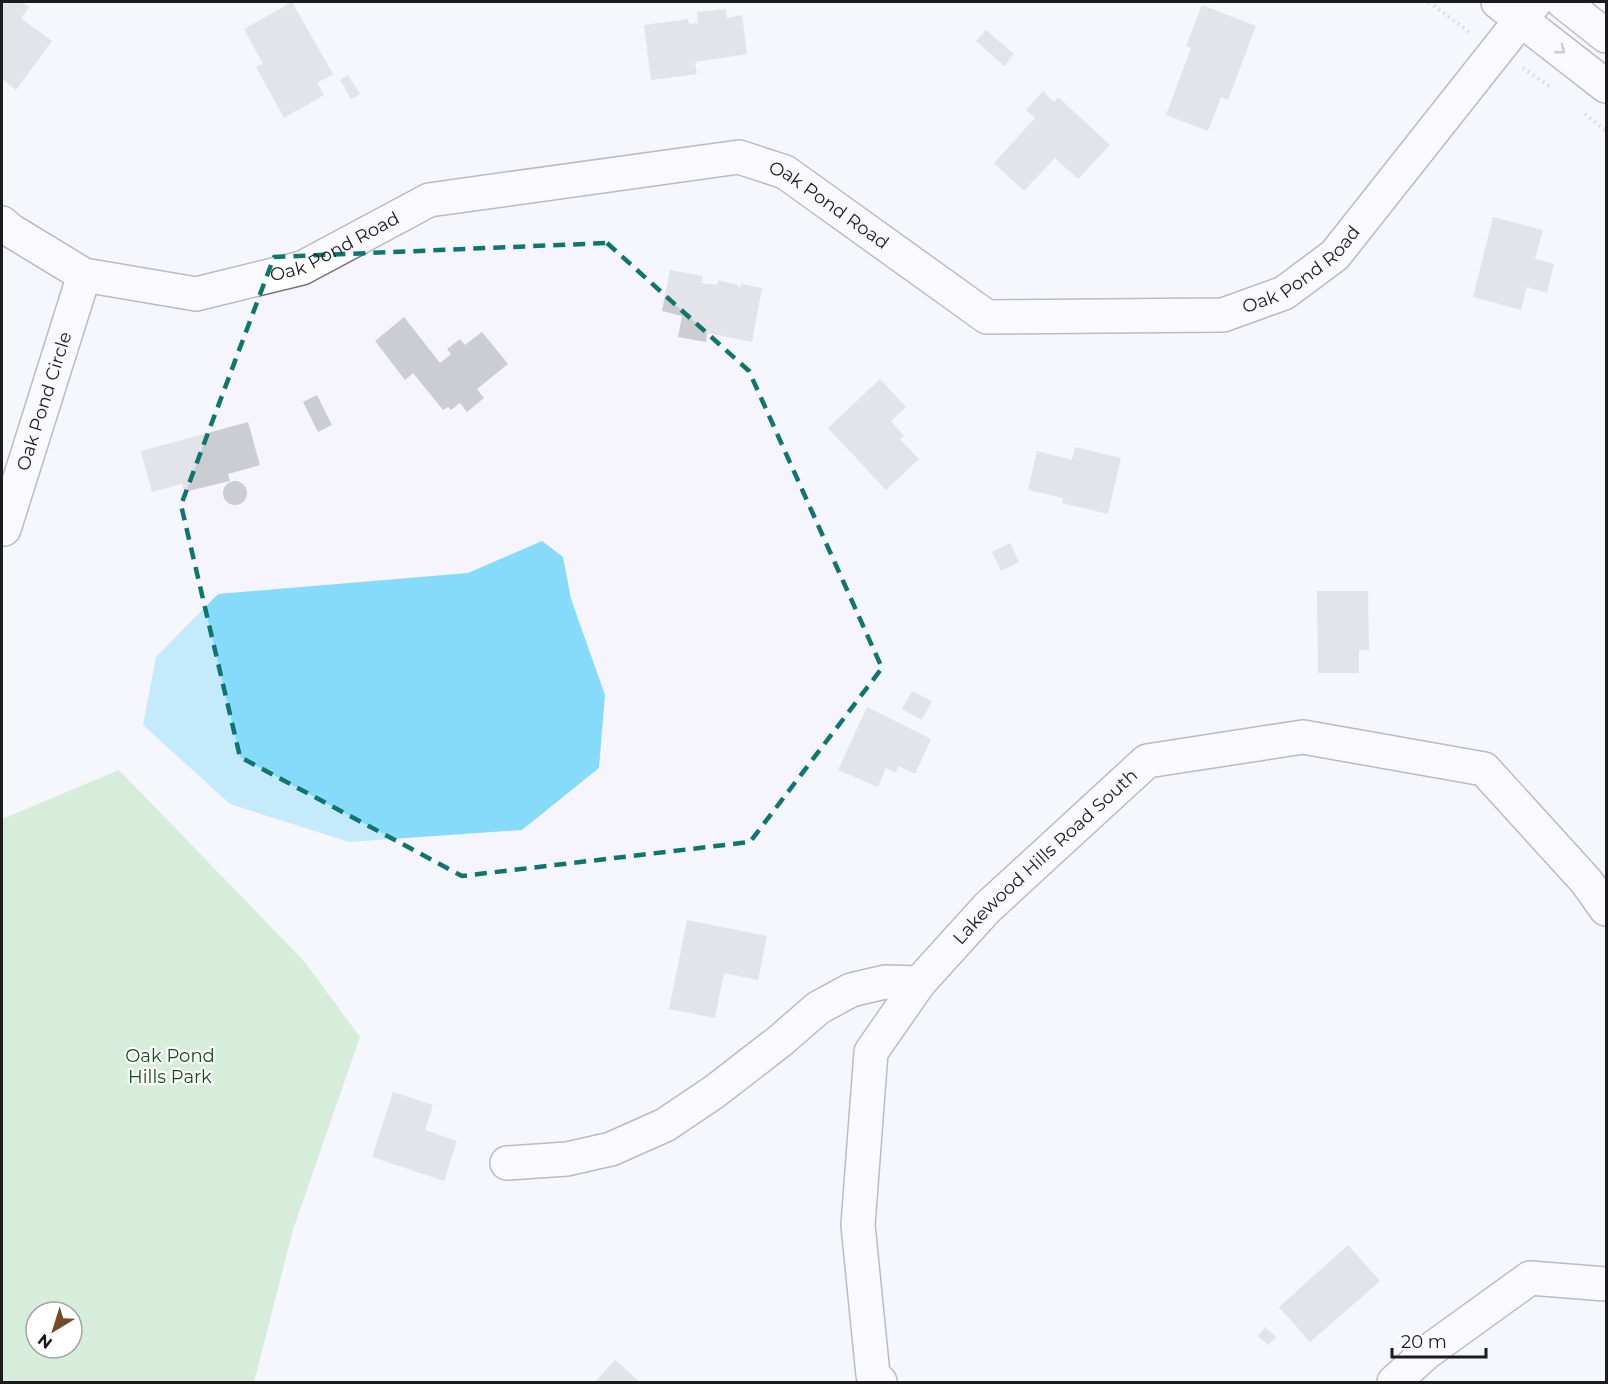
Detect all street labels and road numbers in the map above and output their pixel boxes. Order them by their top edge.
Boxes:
street label: Oak Pond Road [766,157,893,254]
street label: Oak Pond Road [268,207,403,286]
street label: Oak Pond Road [1239,221,1365,318]
street label: Oak Pond Circle [12,329,77,473]
street label: Lakewood Hills Road South [948,764,1142,949]

